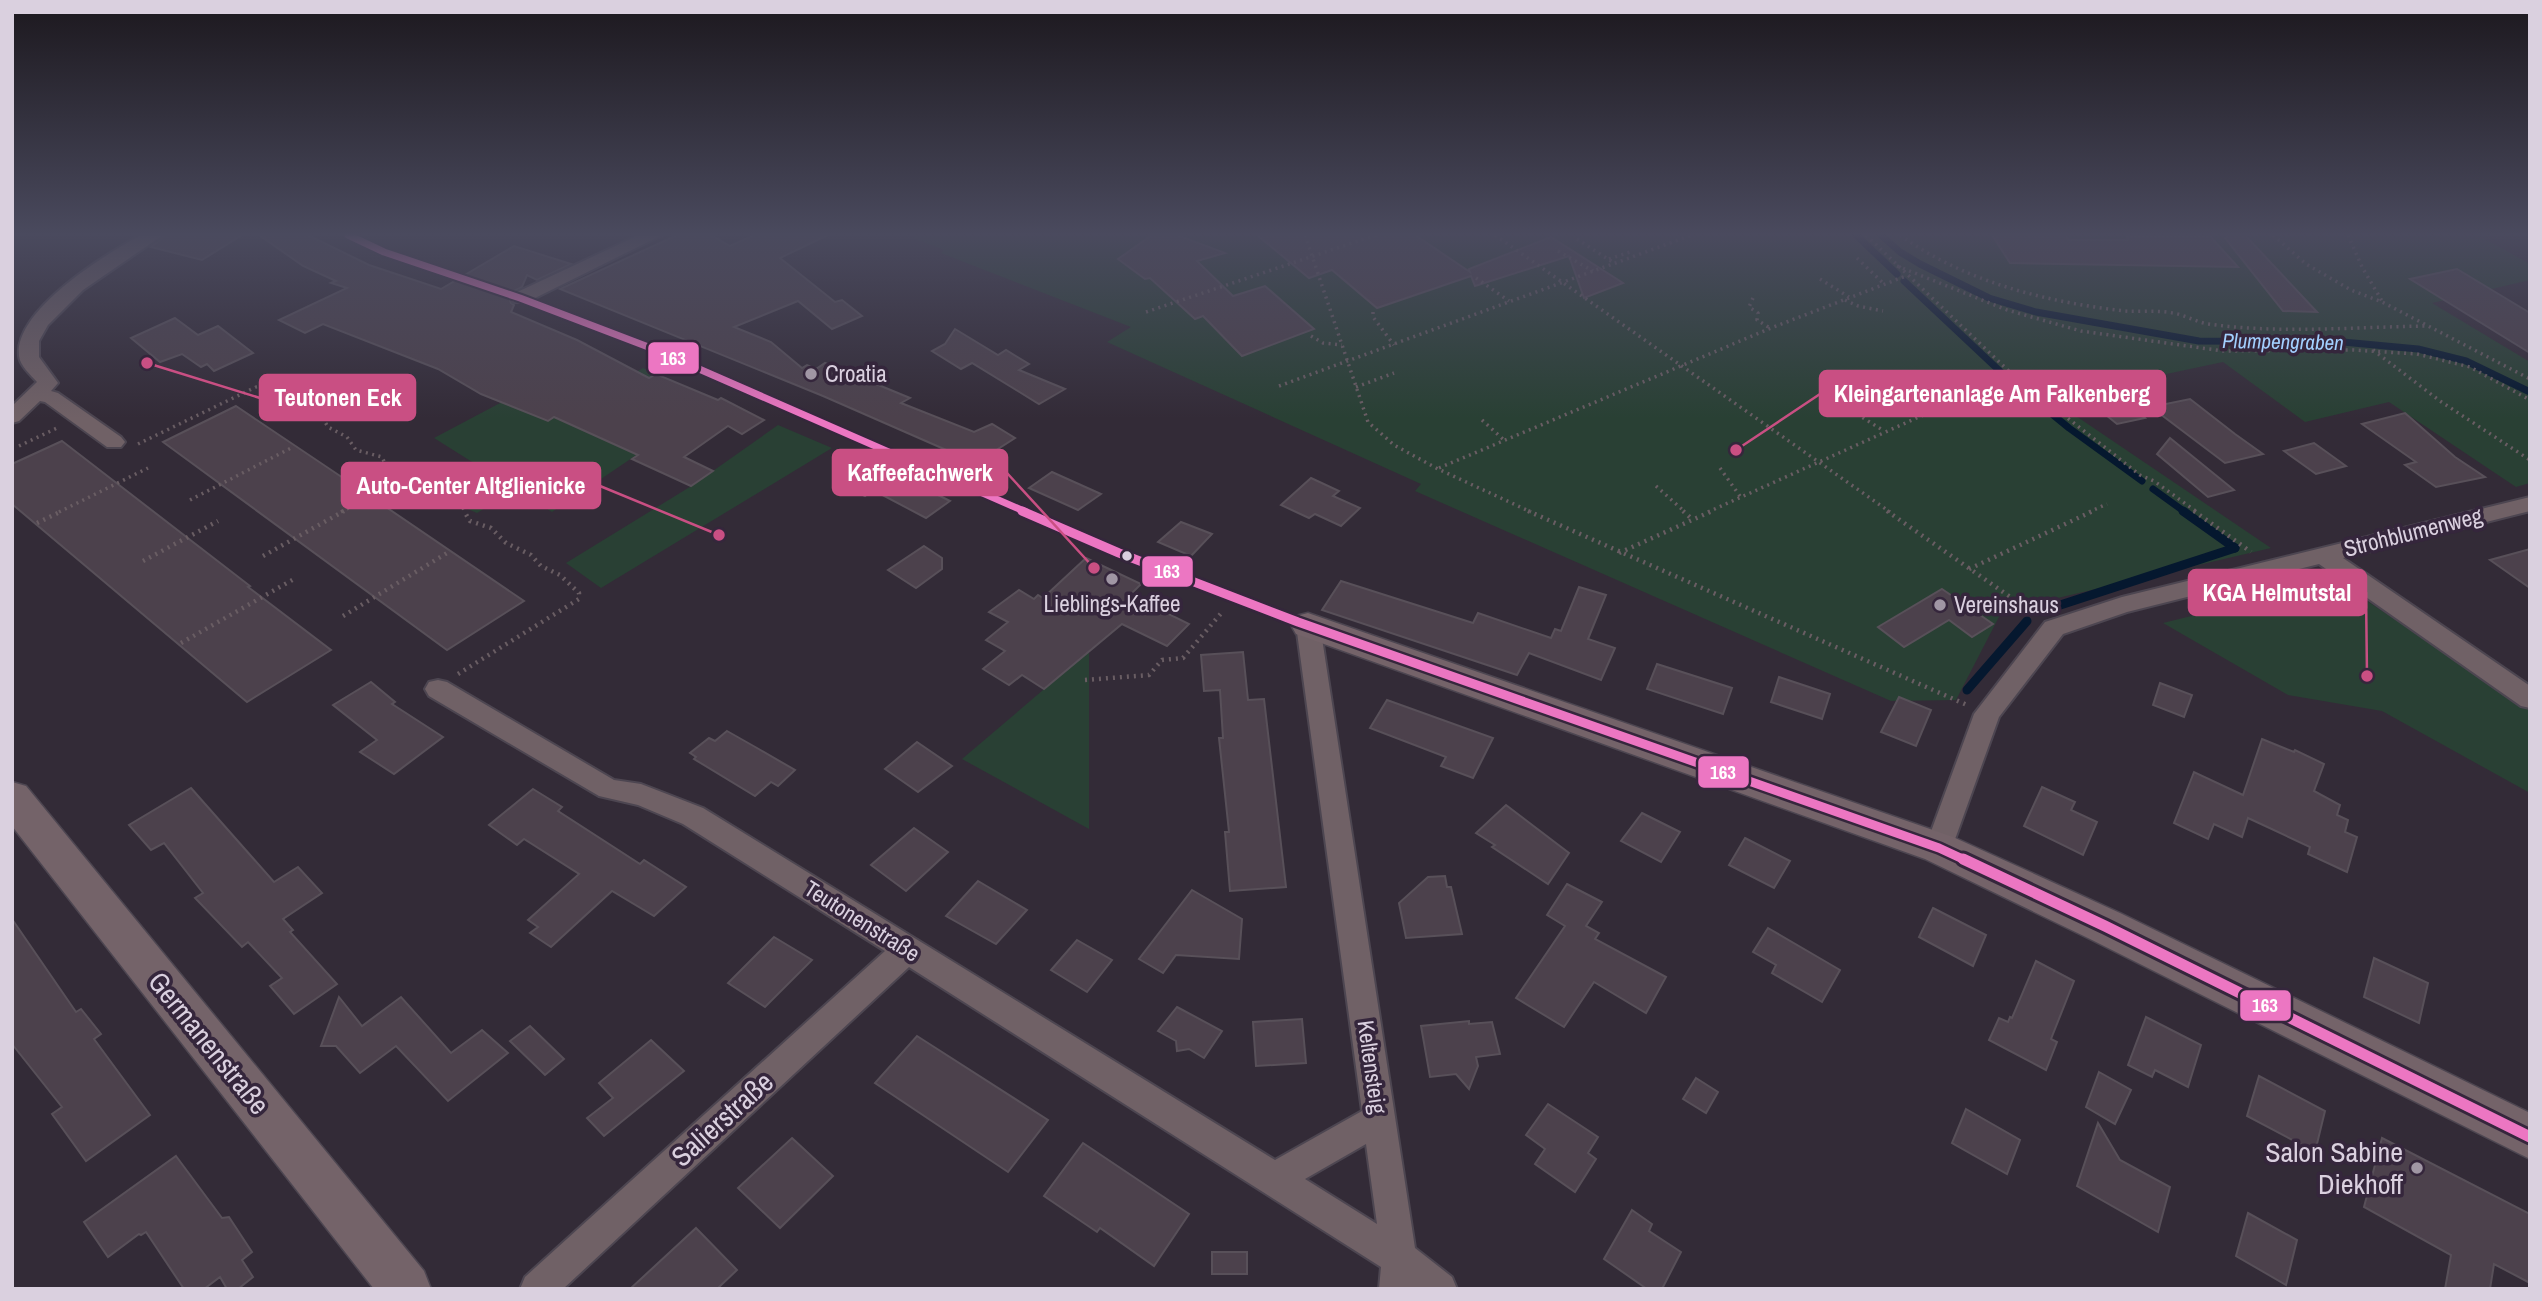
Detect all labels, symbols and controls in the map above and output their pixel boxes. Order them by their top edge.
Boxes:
water label: Plumpengraben [2222,326,2344,357]
line badge: 163 [647,341,700,375]
text: 163 [660,345,686,371]
place label: Croatia [825,358,887,389]
marker: Croatia [803,366,819,382]
callout: Kleingartenanlage Am Falkenberg [1820,371,2165,416]
callout: Teutonen Eck [260,375,415,420]
text: Kleingartenanlage Am Falkenberg [1834,377,2150,409]
text: Teutonen Eck [274,381,402,413]
callout: Kaffeefachwerk [833,450,1007,495]
text: Kaffeefachwerk [847,456,993,488]
callout: Auto-Center Altglienicke [342,463,600,508]
text: Auto-Center Altglienicke [357,469,586,501]
street label: Strohblumenweg [2340,499,2486,564]
unlabelled marker [1120,549,1134,563]
line badge: 163 [1141,555,1194,588]
text: 163 [1154,558,1180,584]
callout: KGA Helmutstal [2189,570,2366,615]
marker: Lieblings-Kaffee [1104,571,1120,587]
text: KGA Helmutstal [2202,576,2352,608]
place label: Lieblings-Kaffee [1043,588,1181,619]
place label: Vereinshaus [1954,589,2059,620]
marker: Vereinshaus [1932,597,1948,613]
line badge: 163 [1697,755,1750,789]
text: 163 [1710,759,1736,785]
street label: Teutonenstraße [798,873,926,968]
street label: Germanenstraße [140,964,278,1122]
line badge: 163 [2239,989,2292,1022]
text: 163 [2252,992,2278,1018]
street label: Keltensteig [1351,1018,1394,1116]
street label: Salierstraße [663,1063,781,1175]
place label: Salon Sabine Diekhoff [2265,1133,2404,1203]
marker: Salon Sabine Diekhoff [2409,1160,2425,1176]

